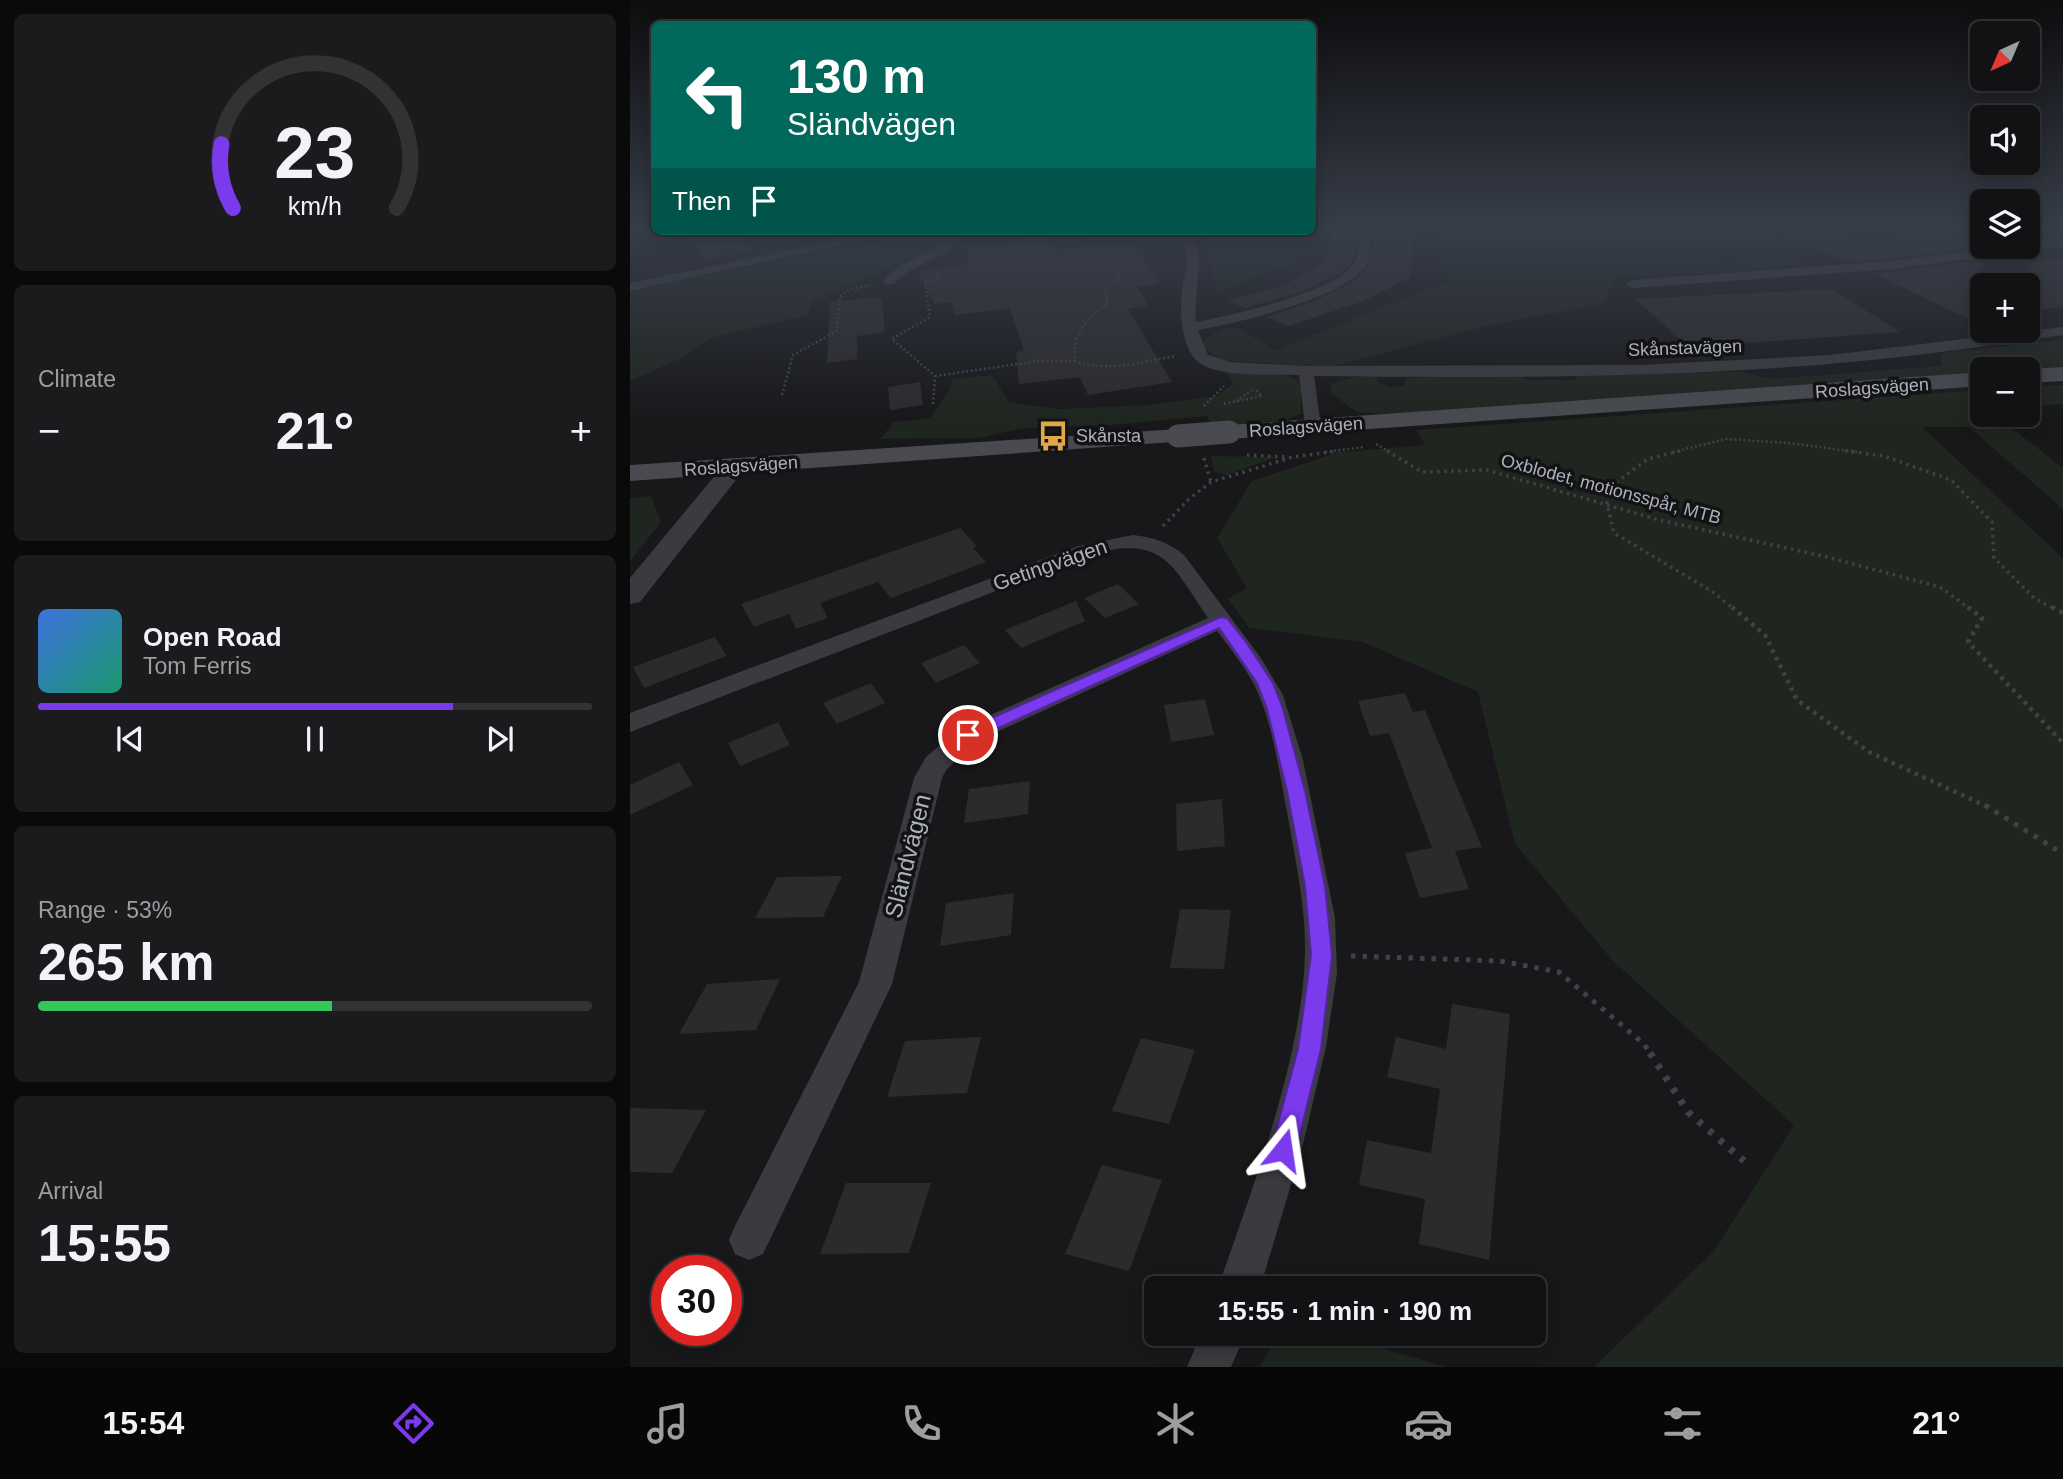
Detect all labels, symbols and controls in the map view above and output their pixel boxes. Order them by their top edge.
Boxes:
north arrow [1970,21,2040,91]
map controls [1970,21,2040,427]
icon: left [672,49,763,140]
text: 130 m [787,49,926,103]
button: sound [1970,105,2040,175]
text: Sländvägen [787,106,956,142]
text: 23 [275,113,355,194]
icon: arrive [745,182,783,220]
text: Then [672,186,731,216]
button: layers [1970,189,2040,259]
text: km/h [288,192,342,220]
button: + [1970,273,2040,343]
street label: Skånstavägen [1628,336,1742,360]
button: − [1970,357,2040,427]
text: Climate [38,366,116,392]
street label: Roslagsvägen [1814,374,1930,402]
text: 21° [276,402,354,460]
text: − [38,410,60,452]
text: + [570,410,592,452]
street label: Roslagsvägen [1248,413,1364,441]
bus stop icon: Skånsta [1036,419,1070,453]
place label: Skånsta [1076,426,1142,446]
street label: Oxblodet, motionsspår, MTB [1499,450,1723,528]
street label: Roslagsvägen [683,452,799,480]
street label: Getingvägen [990,534,1110,595]
text: Open Road [143,622,282,652]
text: Tom Ferris [143,653,252,679]
pin [938,705,998,765]
icon: arrive [949,716,987,754]
icon: previous [111,720,149,758]
icon: pause [296,720,334,758]
icon: next [481,720,519,758]
street label: Sländvägen [879,791,936,921]
text: Range · 53% [38,897,172,923]
text: 265 km [38,933,214,991]
position arrow [1246,1113,1320,1187]
text: Arrival [38,1178,103,1204]
text: 15:55 [38,1214,171,1272]
speed limit sign: 30 [651,1255,742,1346]
text: 15:55 · 1 min · 190 m [1218,1296,1472,1326]
icon: directions [389,1399,438,1448]
icon: music [643,1399,692,1448]
icon: phone [897,1399,946,1448]
icon: climate [1151,1399,1200,1448]
icon: car [1404,1399,1453,1448]
icon: filters [1658,1399,1707,1448]
text: 15:54 [102,1405,184,1441]
text: 21° [1912,1405,1961,1441]

